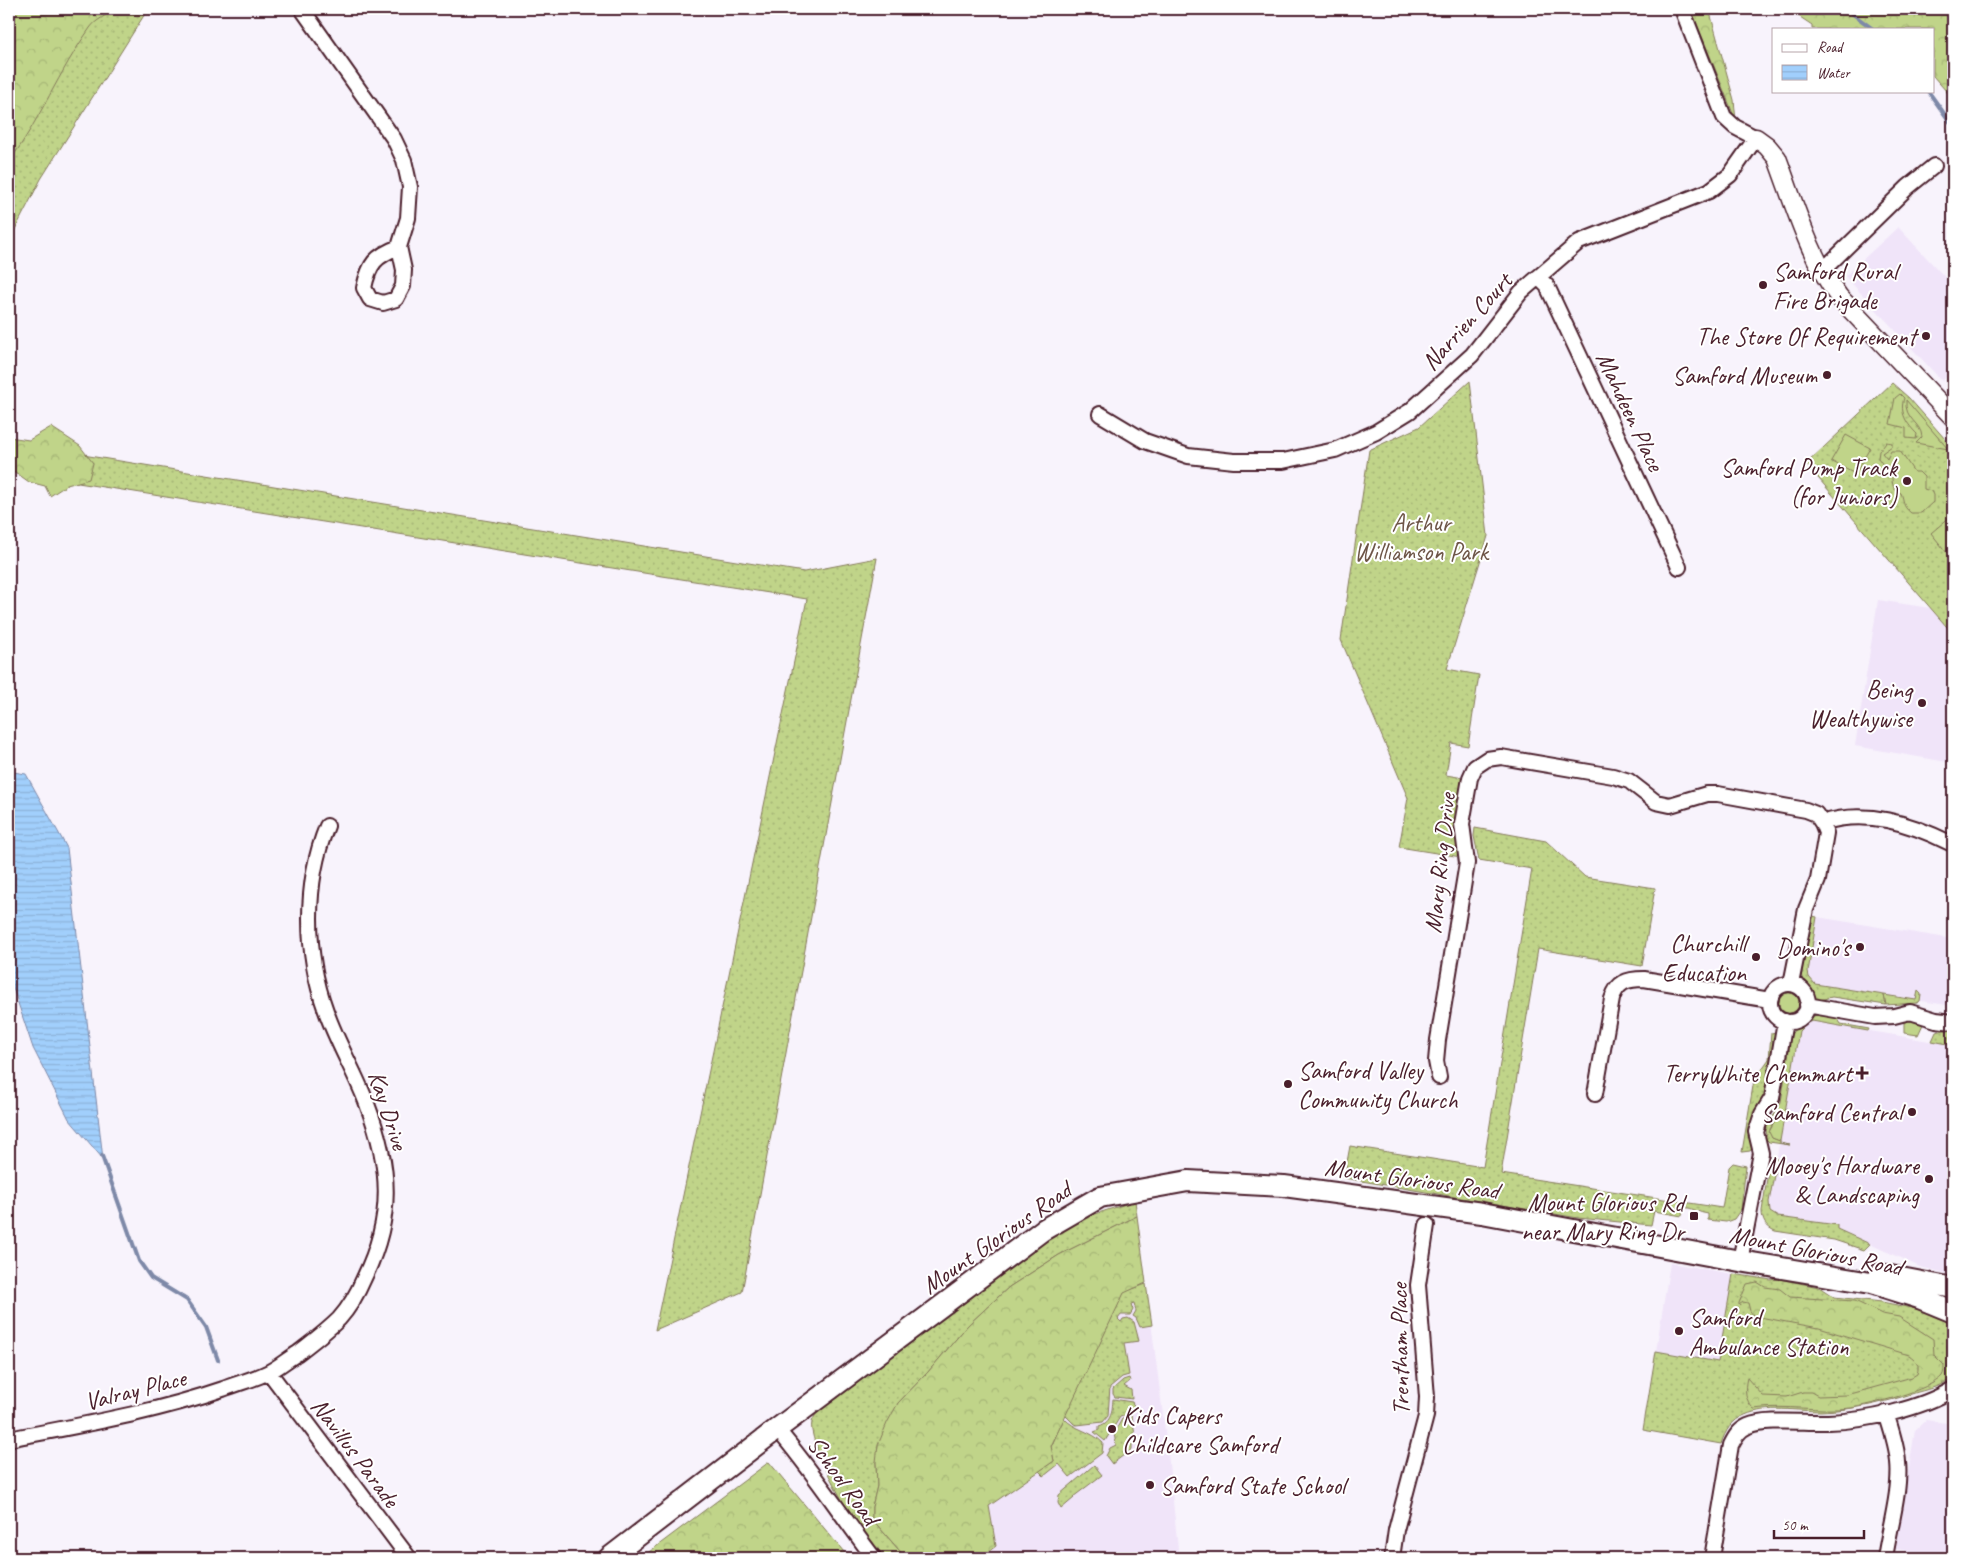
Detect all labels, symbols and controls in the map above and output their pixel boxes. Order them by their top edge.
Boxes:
legend [1772,28,1934,92]
text: Road [1817,38,1844,57]
text: Water [1817,64,1851,83]
place label: Samford Rural Fire Brigade [1773,256,1902,317]
street label: Narrien Court [1414,264,1521,377]
marker: Samford Rural Fire Brigade [1757,279,1769,291]
place label: The Store Of Requirement [1696,321,1920,353]
marker: The Store Of Requirement [1920,330,1932,342]
street label: Mahdeen Place [1589,347,1672,478]
place label: Samford Museum [1672,360,1818,392]
marker: Samford Museum [1821,369,1833,381]
place label: Samford Pump Track (for Juniors) [1720,452,1899,513]
marker: Samford Pump Track (for Juniors) [1901,475,1913,487]
park label: Arthur Williamson Park [1354,507,1490,568]
place label: Being Wealthywise [1809,674,1914,735]
marker: Being Wealthywise [1916,697,1928,709]
street label: Mary Ring Drive [1417,790,1463,935]
place label: Churchill Education [1662,928,1751,989]
place label: Domino's [1776,932,1852,964]
marker: Domino's [1854,941,1866,953]
marker: Churchill Education [1750,951,1762,963]
place label: Samford Valley Community Church [1298,1055,1458,1116]
place label: TerryWhite Chemmart [1663,1058,1855,1090]
street label: Kay Drive [360,1067,416,1156]
marker: TerryWhite Chemmart [1856,1067,1868,1079]
marker: Samford Valley Community Church [1282,1078,1294,1090]
place label: Samford Central [1761,1097,1907,1129]
marker: Samford Central [1906,1106,1918,1118]
place label: Mooey's Hardware & Landscaping [1765,1150,1921,1211]
street label: Mount Glorious Road [1323,1151,1504,1207]
street label: Mount Glorious Road [916,1173,1080,1301]
marker: Mooey's Hardware & Landscaping [1923,1173,1935,1185]
place label: Mount Glorious Rd near Mary Ring Dr [1521,1187,1687,1248]
marker: Mount Glorious Rd near Mary Ring Dr [1688,1210,1700,1222]
street label: Mount Glorious Road [1727,1219,1908,1284]
street label: Trentham Place [1383,1281,1417,1415]
place label: Samford Ambulance Station [1689,1302,1849,1363]
marker: Samford Ambulance Station [1673,1325,1685,1337]
street label: Valray Place [81,1362,191,1418]
street label: Navillus Parade [304,1391,408,1515]
place label: Kids Capers Childcare Samford [1122,1400,1281,1461]
marker: Kids Capers Childcare Samford [1106,1423,1118,1435]
street label: School Road [800,1430,889,1535]
place label: Samford State School [1160,1470,1350,1502]
marker: Samford State School [1144,1479,1156,1491]
scale bar [1774,1507,1864,1539]
text: 50 m [1782,1516,1809,1535]

